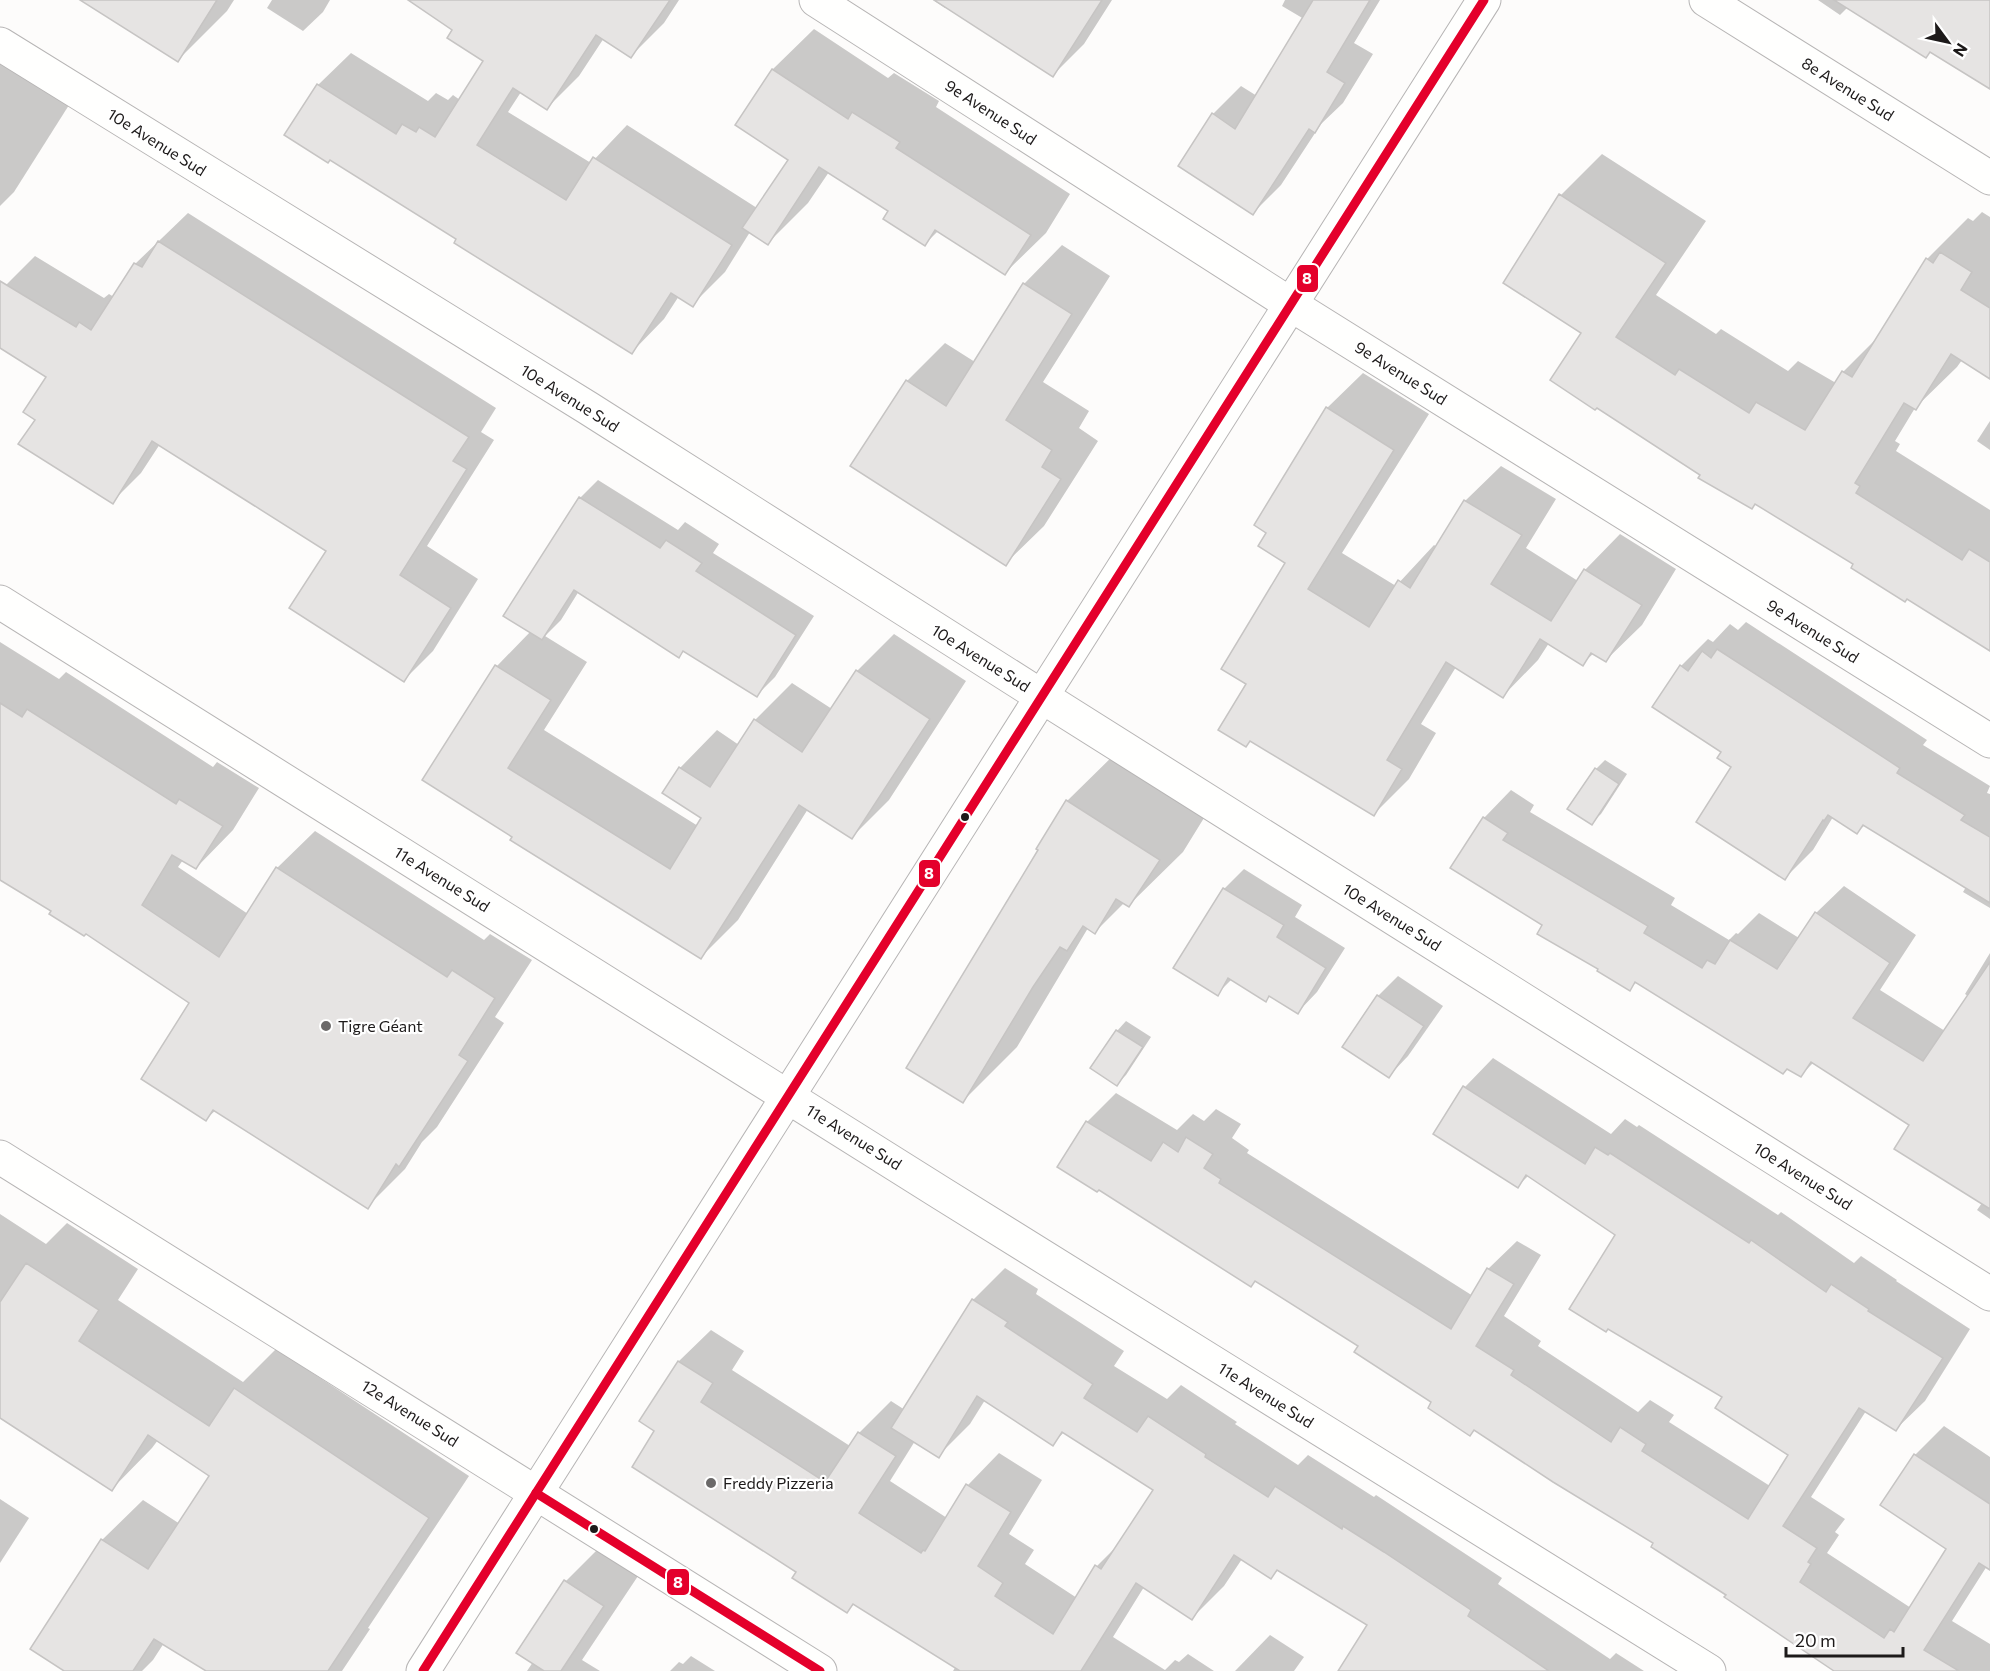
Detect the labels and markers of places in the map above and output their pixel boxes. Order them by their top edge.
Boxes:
unlabelled marker [959,811,971,823]
place label: Tigre Géant [338,1016,423,1035]
marker: Tigre Géant [319,1019,333,1033]
place label: Freddy Pizzeria [723,1473,834,1492]
marker: Freddy Pizzeria [704,1476,718,1490]
unlabelled marker [588,1523,600,1535]

